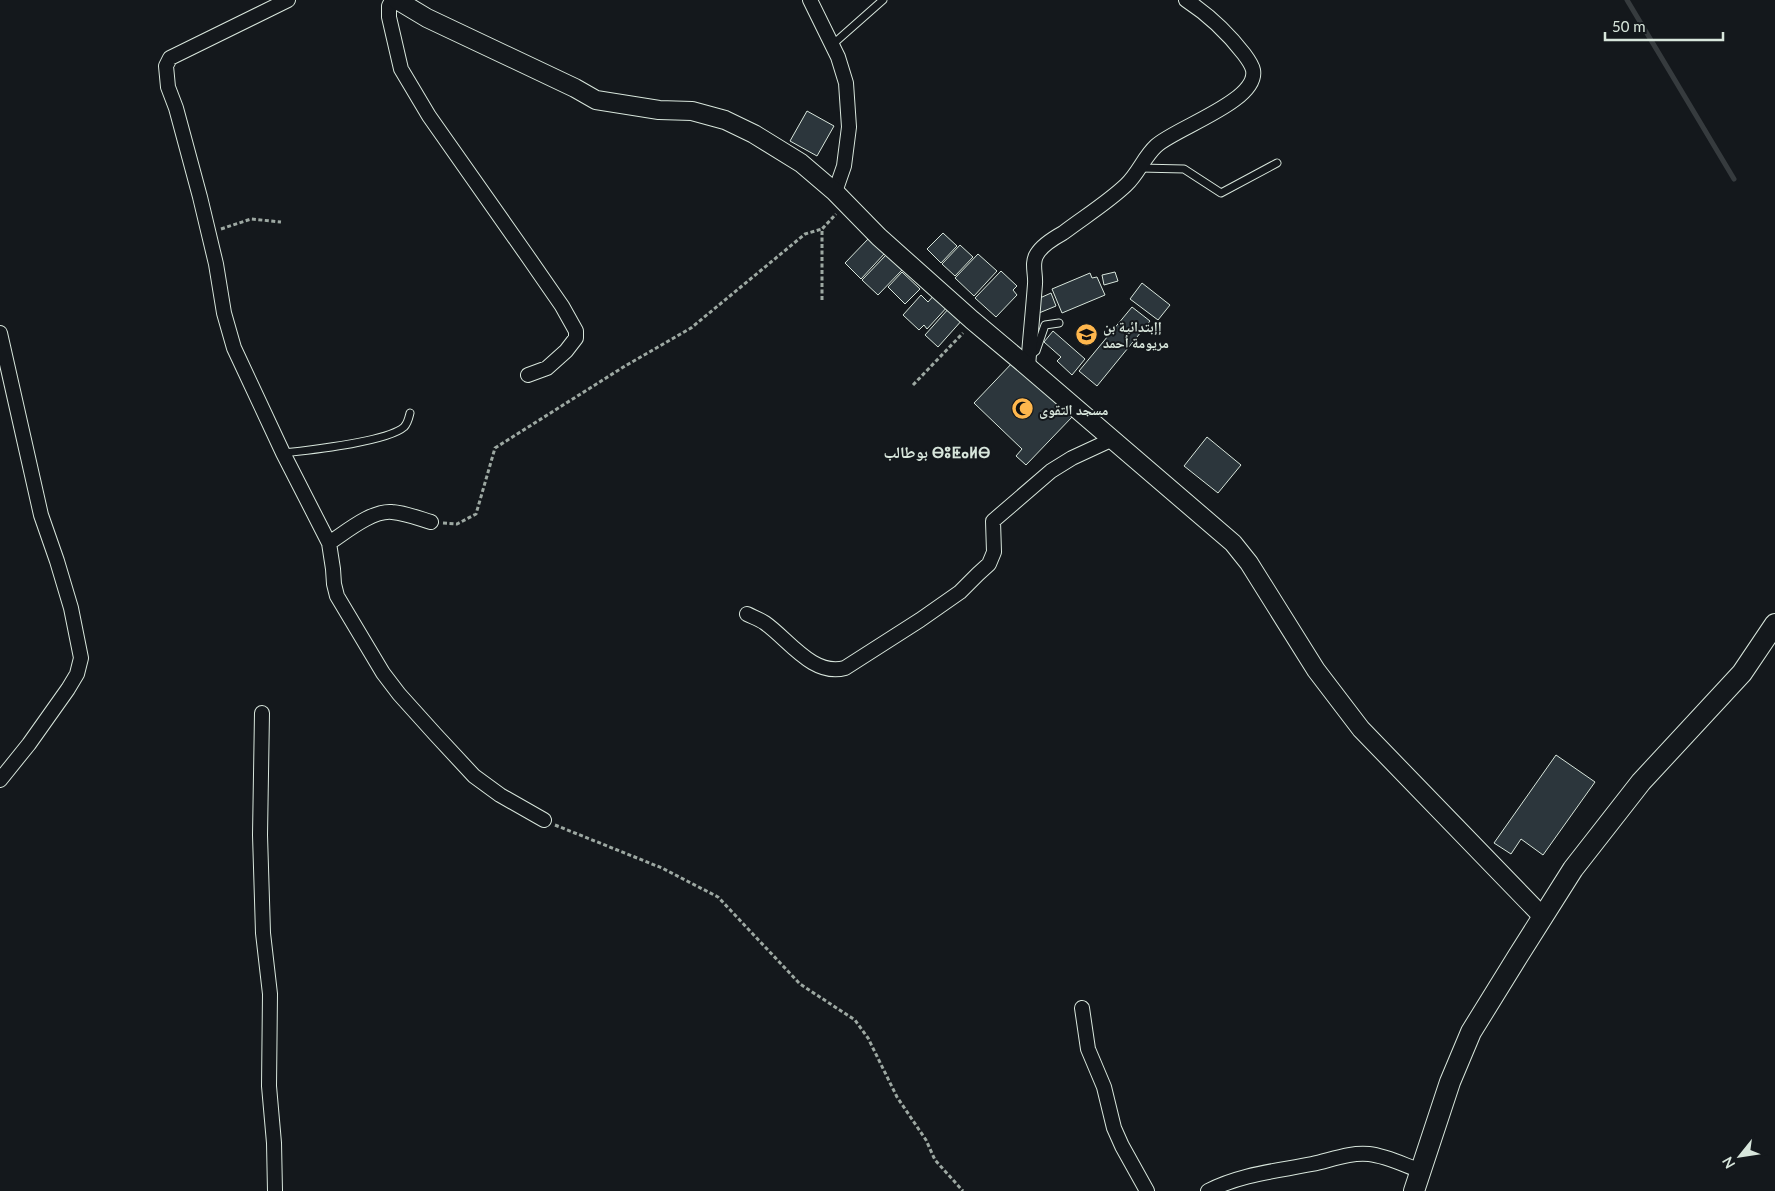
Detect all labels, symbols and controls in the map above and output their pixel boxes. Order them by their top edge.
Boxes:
scale bar [1605,10,1722,42]
text: 50 m [1612,17,1646,35]
place label: إإبتدائية بن مريومة أحمد [1103,318,1169,351]
school or university icon: إإبتدائية بن مريومة أحمد [1075,322,1099,346]
mosque icon: مسجد التقوى [1011,397,1035,421]
place label: مسجد التقوى [1039,401,1108,419]
district label: بوطالب ⴱⵓⵟⴰⵍⴱ [883,442,991,461]
north arrow [1715,1131,1765,1181]
text: N [1718,1154,1738,1172]

